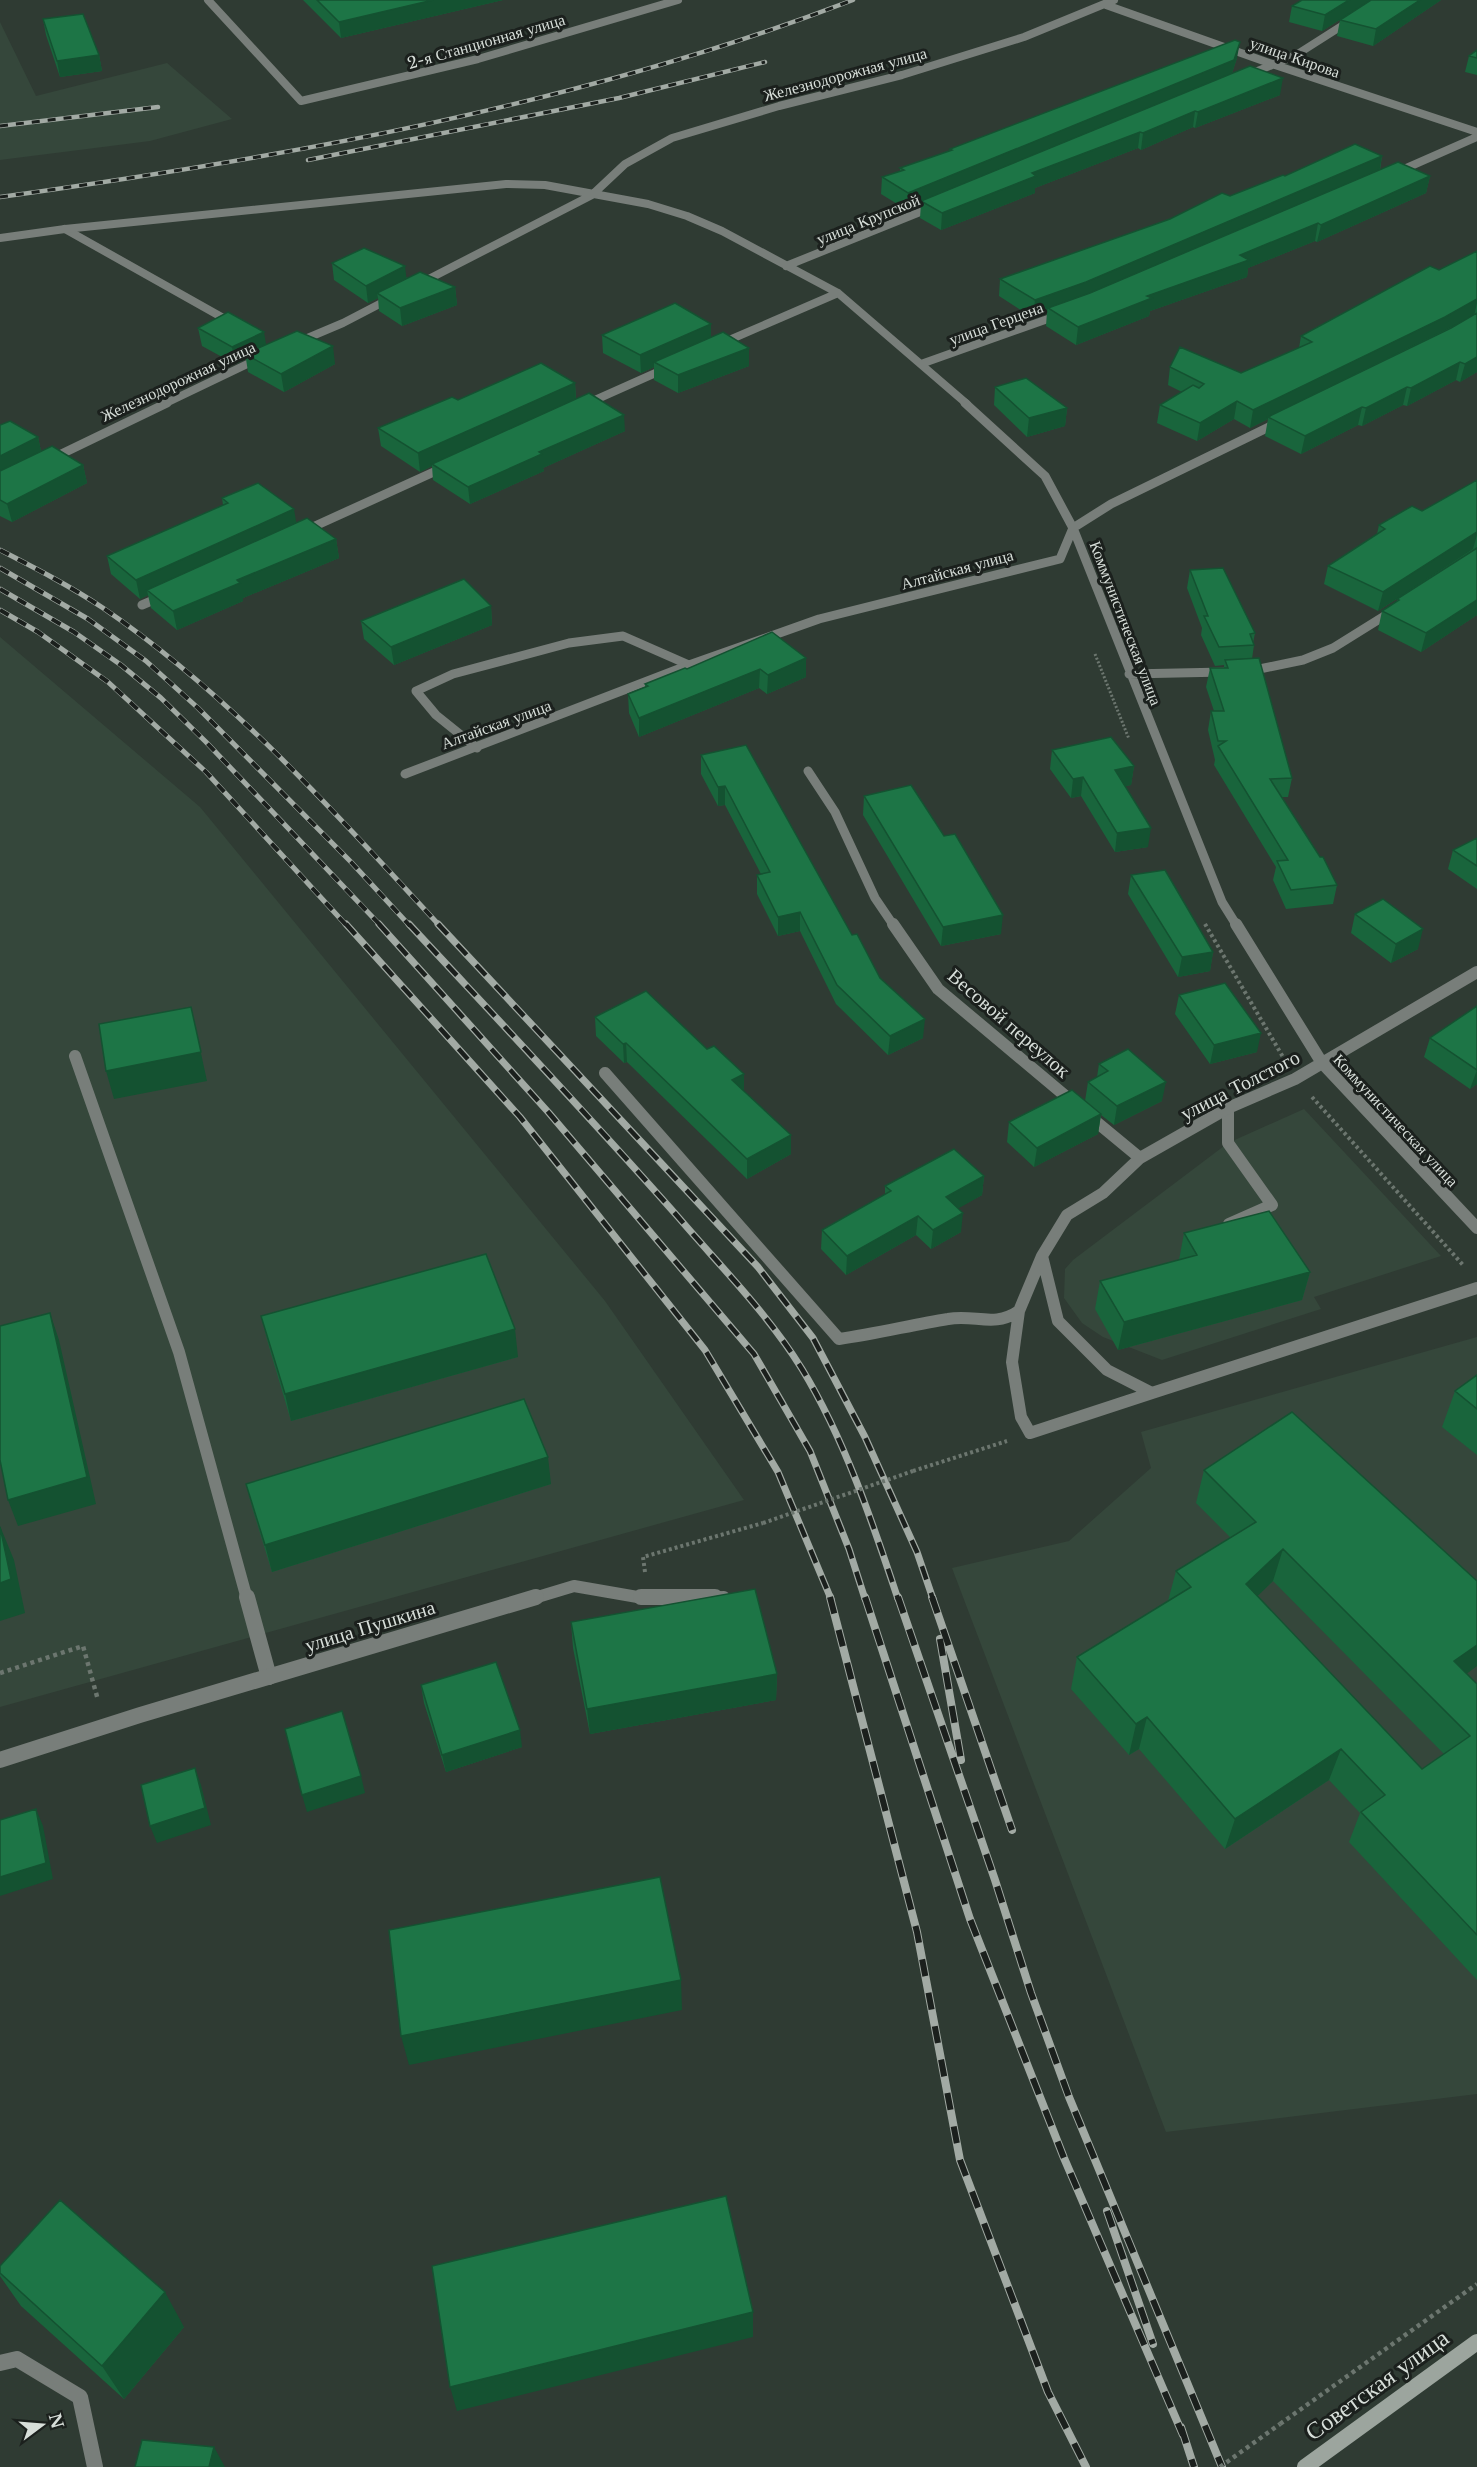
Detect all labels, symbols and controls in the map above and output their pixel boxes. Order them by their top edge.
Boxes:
street label: 2-я Станционная улица [405,9,567,73]
street label: улица Кирова [1247,32,1343,82]
street label: Железнодорожная улица [761,43,929,105]
street label: улица Крупской [813,189,923,249]
street label: улица Герцена [946,297,1046,349]
street label: Железнодорожная улица [98,336,258,426]
street label: Коммунистическая улица [1085,538,1167,708]
street label: Алтайская улица [899,544,1015,594]
street label: Алтайская улица [438,695,554,753]
street label: Весовой переулок [943,963,1075,1083]
street label: улица Толстого [1176,1045,1304,1125]
street label: Коммунистическая улица [1329,1049,1463,1191]
street label: улица Пушкина [302,1595,438,1657]
street label: Советская улица [1299,2323,1454,2446]
north arrow [12,2395,72,2455]
text: N [45,2411,68,2431]

